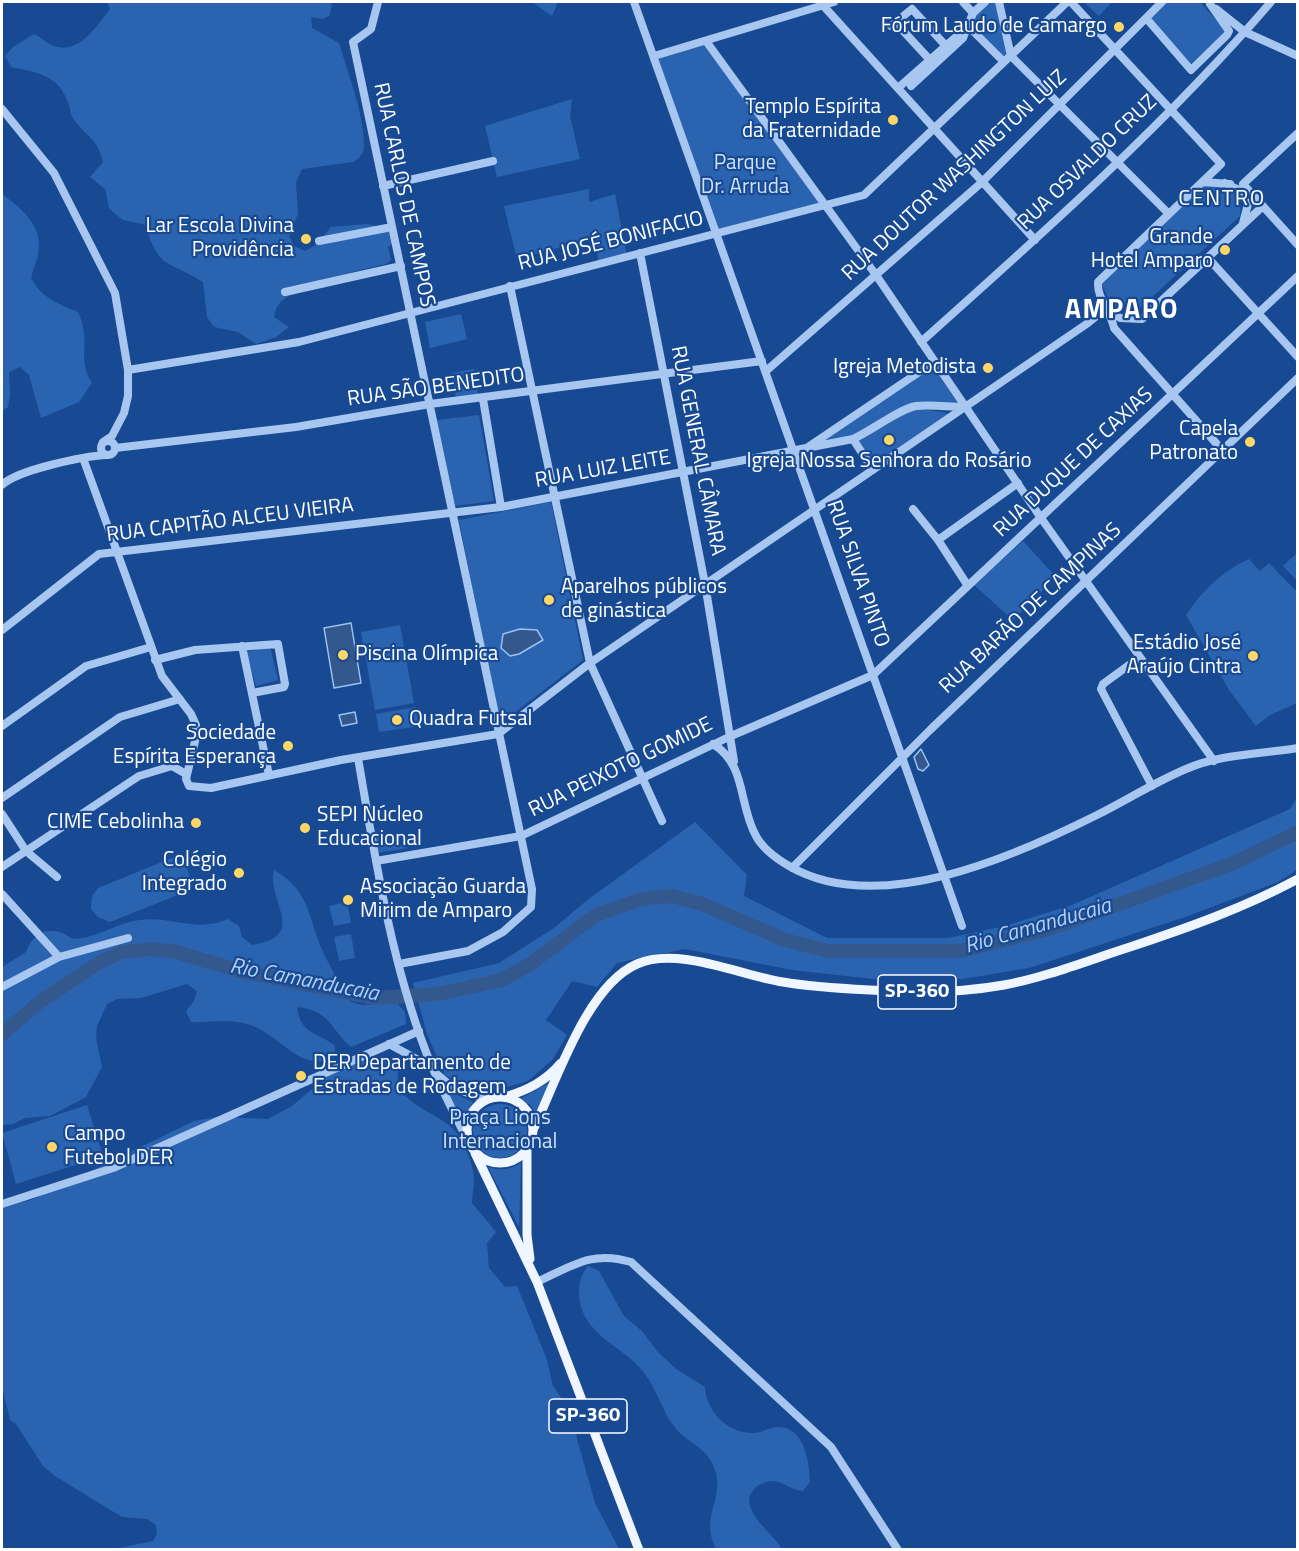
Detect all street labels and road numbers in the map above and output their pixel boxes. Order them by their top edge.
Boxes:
street label: RUA DOUTOR WASHINGTON LUIZ [838,65,1072,287]
street label: RUA CARLOS DE CAMPOS [367,80,439,310]
street label: RUA OSVALDO CRUZ [1013,90,1163,236]
street label: RUA JOSÉ BONIFACIO [516,207,706,277]
street label: RUA GENERAL CÂMARA [664,344,730,558]
street label: RUA SÃO BENEDITO [346,363,526,413]
street label: RUA DUQUE DE CAXIAS [989,383,1159,543]
street label: RUA LUIZ LEITE [533,446,673,494]
street label: RUA CAPITÃO ALCEU VIEIRA [105,493,355,549]
street label: RUA SILVA PINTO [820,497,894,651]
street label: RUA BARÃO DE CAMPINAS [935,518,1127,700]
street label: RUA PEIXOTO GOMIDE [525,713,717,823]
road number: SP-360 [878,975,956,1009]
road number: SP-360 [549,1399,627,1433]

